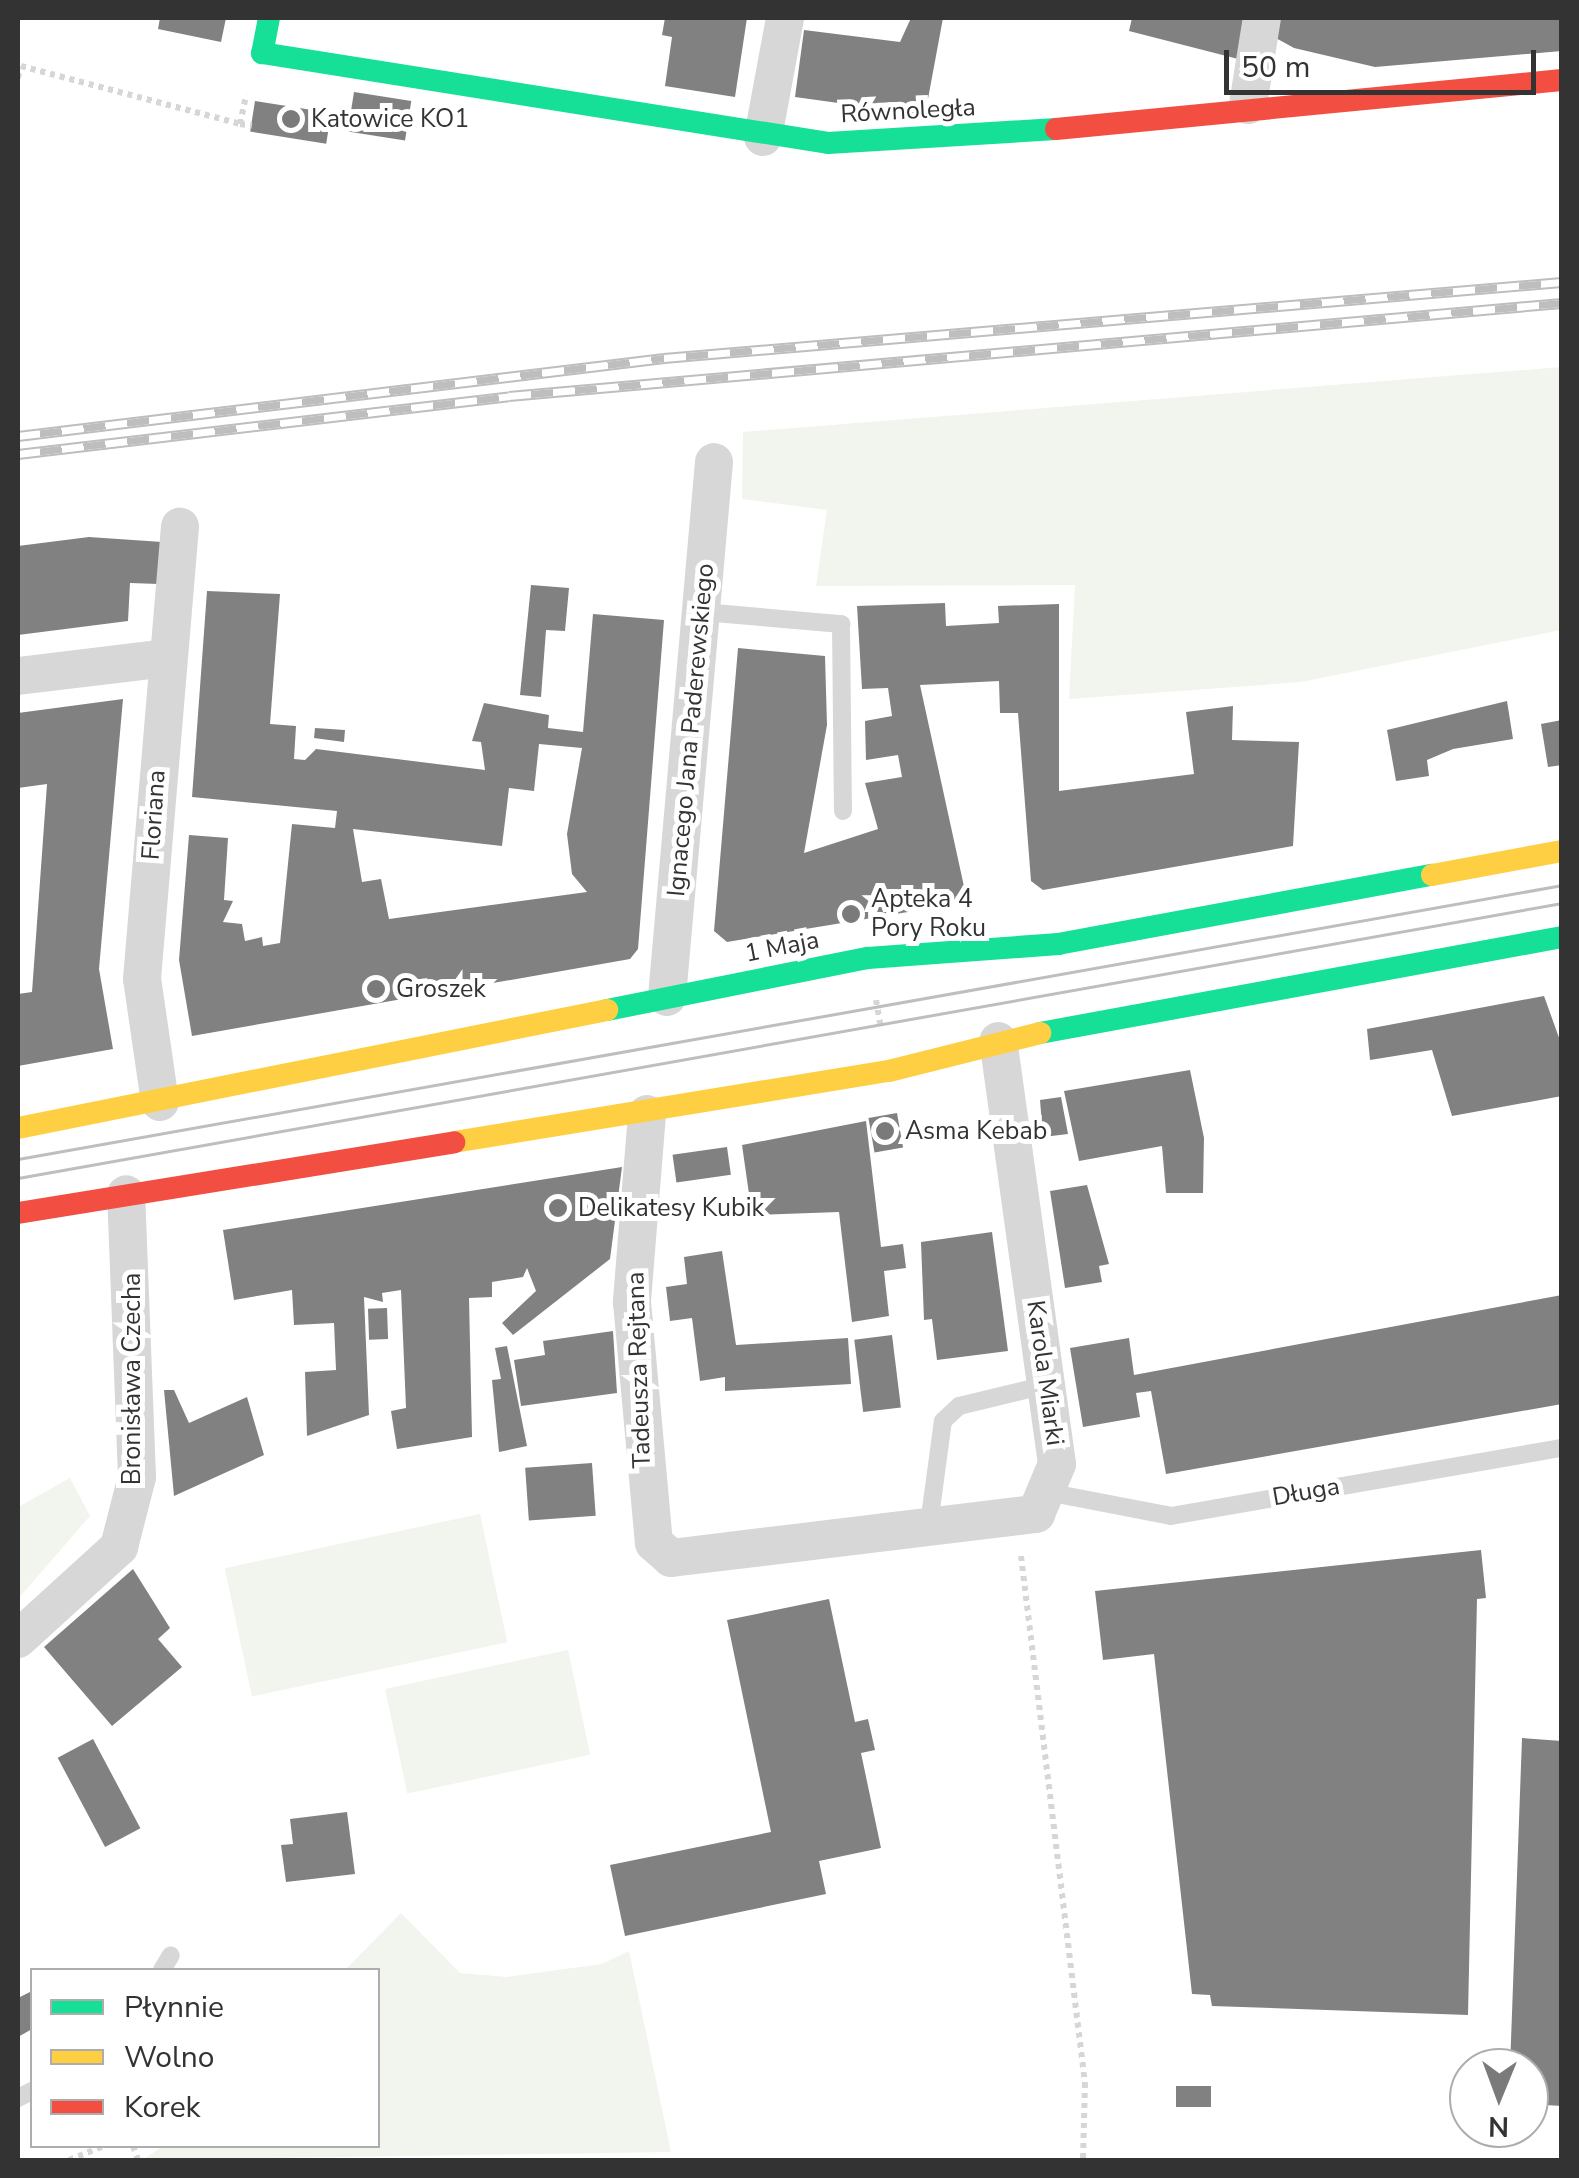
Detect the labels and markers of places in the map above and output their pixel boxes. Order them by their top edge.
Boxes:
place label: Katowice KO1 [311,104,469,134]
marker: Katowice KO1 [280,108,302,130]
place label: Apteka 4 Pory Roku [871,885,986,944]
marker: Apteka 4 Pory Roku [840,903,862,925]
place label: Groszek [396,974,486,1004]
marker: Groszek [365,978,387,1000]
place label: Asma Kebab [905,1116,1047,1146]
marker: Asma Kebab [874,1120,896,1142]
place label: Delikatesy Kubik [578,1193,764,1223]
marker: Delikatesy Kubik [547,1197,569,1219]

